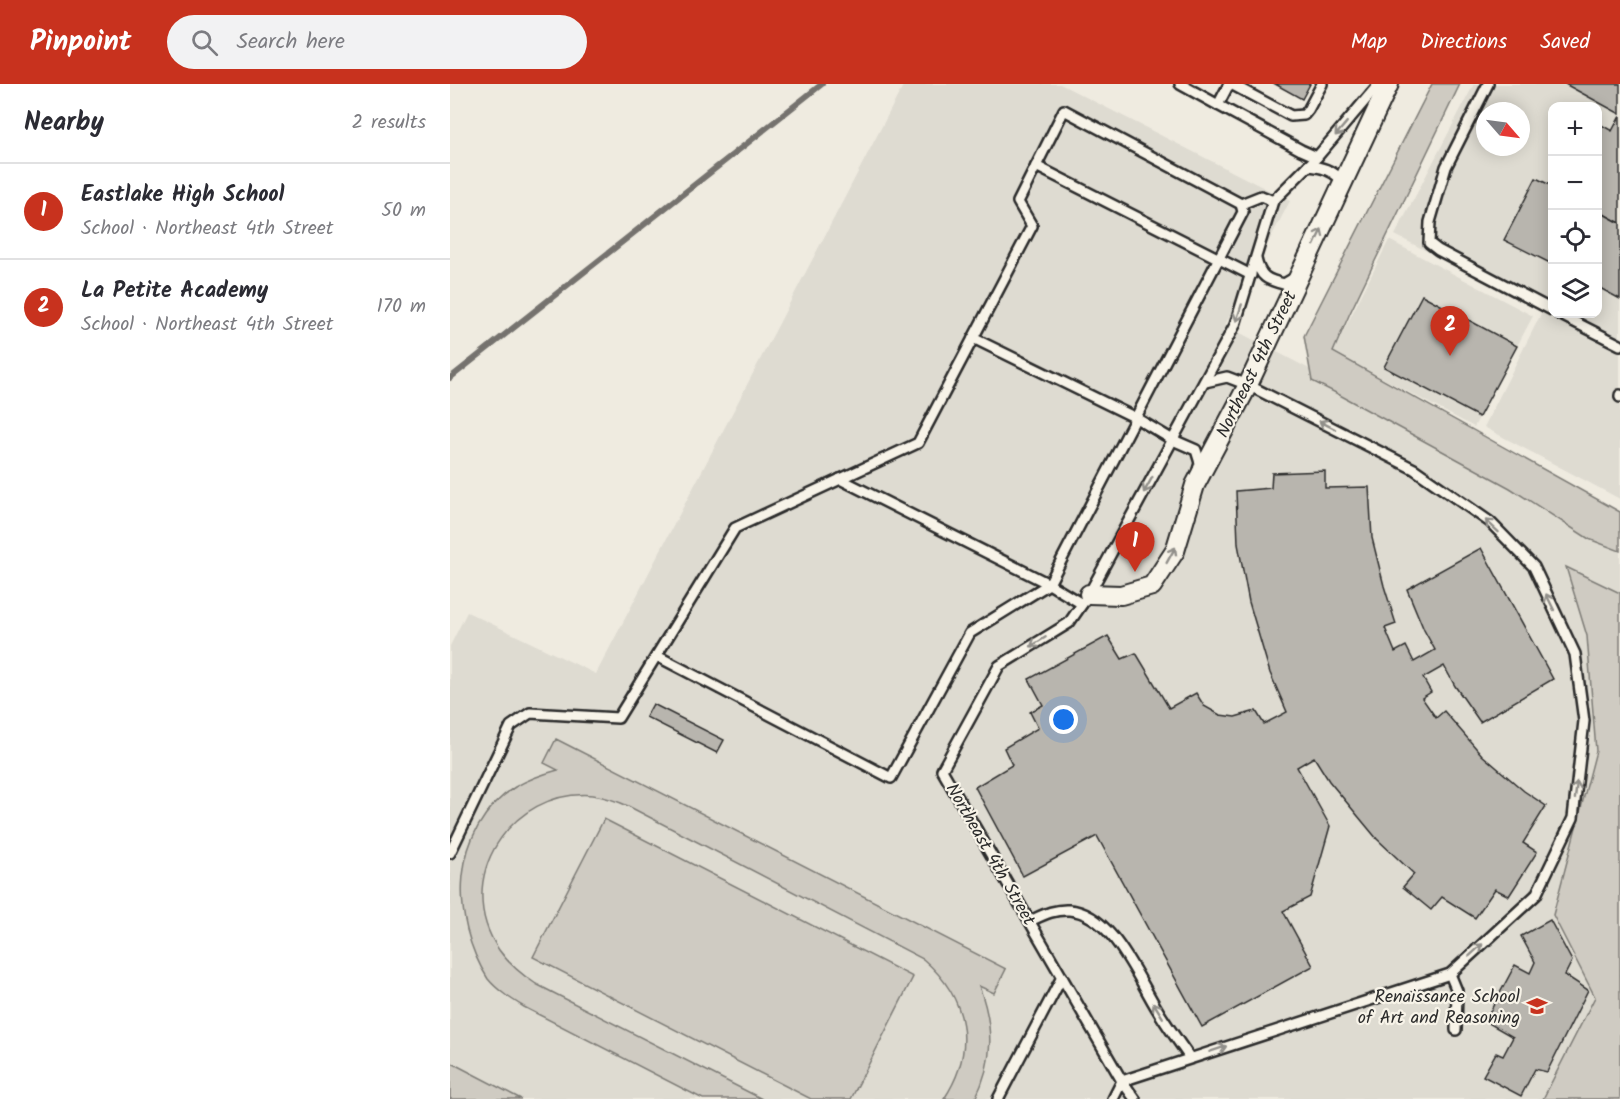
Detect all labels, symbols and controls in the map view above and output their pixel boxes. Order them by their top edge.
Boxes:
search box [167,15,587,69]
text: Pinpoint [30,20,131,65]
text: Search here [236,25,345,60]
icon: search [188,26,221,59]
text: Map [1351,26,1387,59]
text: Directions [1420,26,1507,59]
text: Saved [1540,26,1590,59]
text: Nearby [24,102,104,144]
north arrow [1476,102,1530,156]
map controls [1548,102,1602,318]
button: + [1548,102,1602,156]
text: 2 results [351,107,426,139]
one-way arrow [1334,121,1348,136]
button: − [1548,156,1602,210]
text: Eastlake High School [81,178,284,213]
text: 1 [40,195,47,227]
text: 50 m [381,195,426,227]
button: locate [1548,210,1602,264]
text: School · Northeast 4th Street [81,213,334,245]
one-way arrow [1312,228,1324,246]
button: layers [1548,264,1602,318]
text: La Petite Academy [81,274,268,309]
street label: Northeast 4th Street [1209,285,1306,443]
text: 2 [38,291,49,323]
text: 170 m [377,291,426,323]
one-way arrow [1233,303,1244,322]
pin: 2 [1430,306,1470,356]
text: School · Northeast 4th Street [81,309,334,341]
one-way arrow [1318,418,1336,430]
one-way arrow [1142,477,1154,494]
one-way arrow [1485,518,1500,533]
pin: 1 [1116,522,1154,572]
one-way arrow [1165,547,1177,564]
one-way arrow [1544,594,1556,612]
one-way arrow [1030,636,1047,648]
your location [1049,705,1078,734]
street label: Northeast 4th Street [937,778,1043,932]
one-way arrow [1571,781,1582,801]
one-way arrow [1468,943,1483,957]
place label: Renaissance School of Art and Reasoning [1358,983,1521,1033]
school or university icon: Renaissance School of Art and Reasoning [1525,994,1549,1018]
one-way arrow [1151,1002,1163,1019]
one-way arrow [1208,1043,1227,1054]

